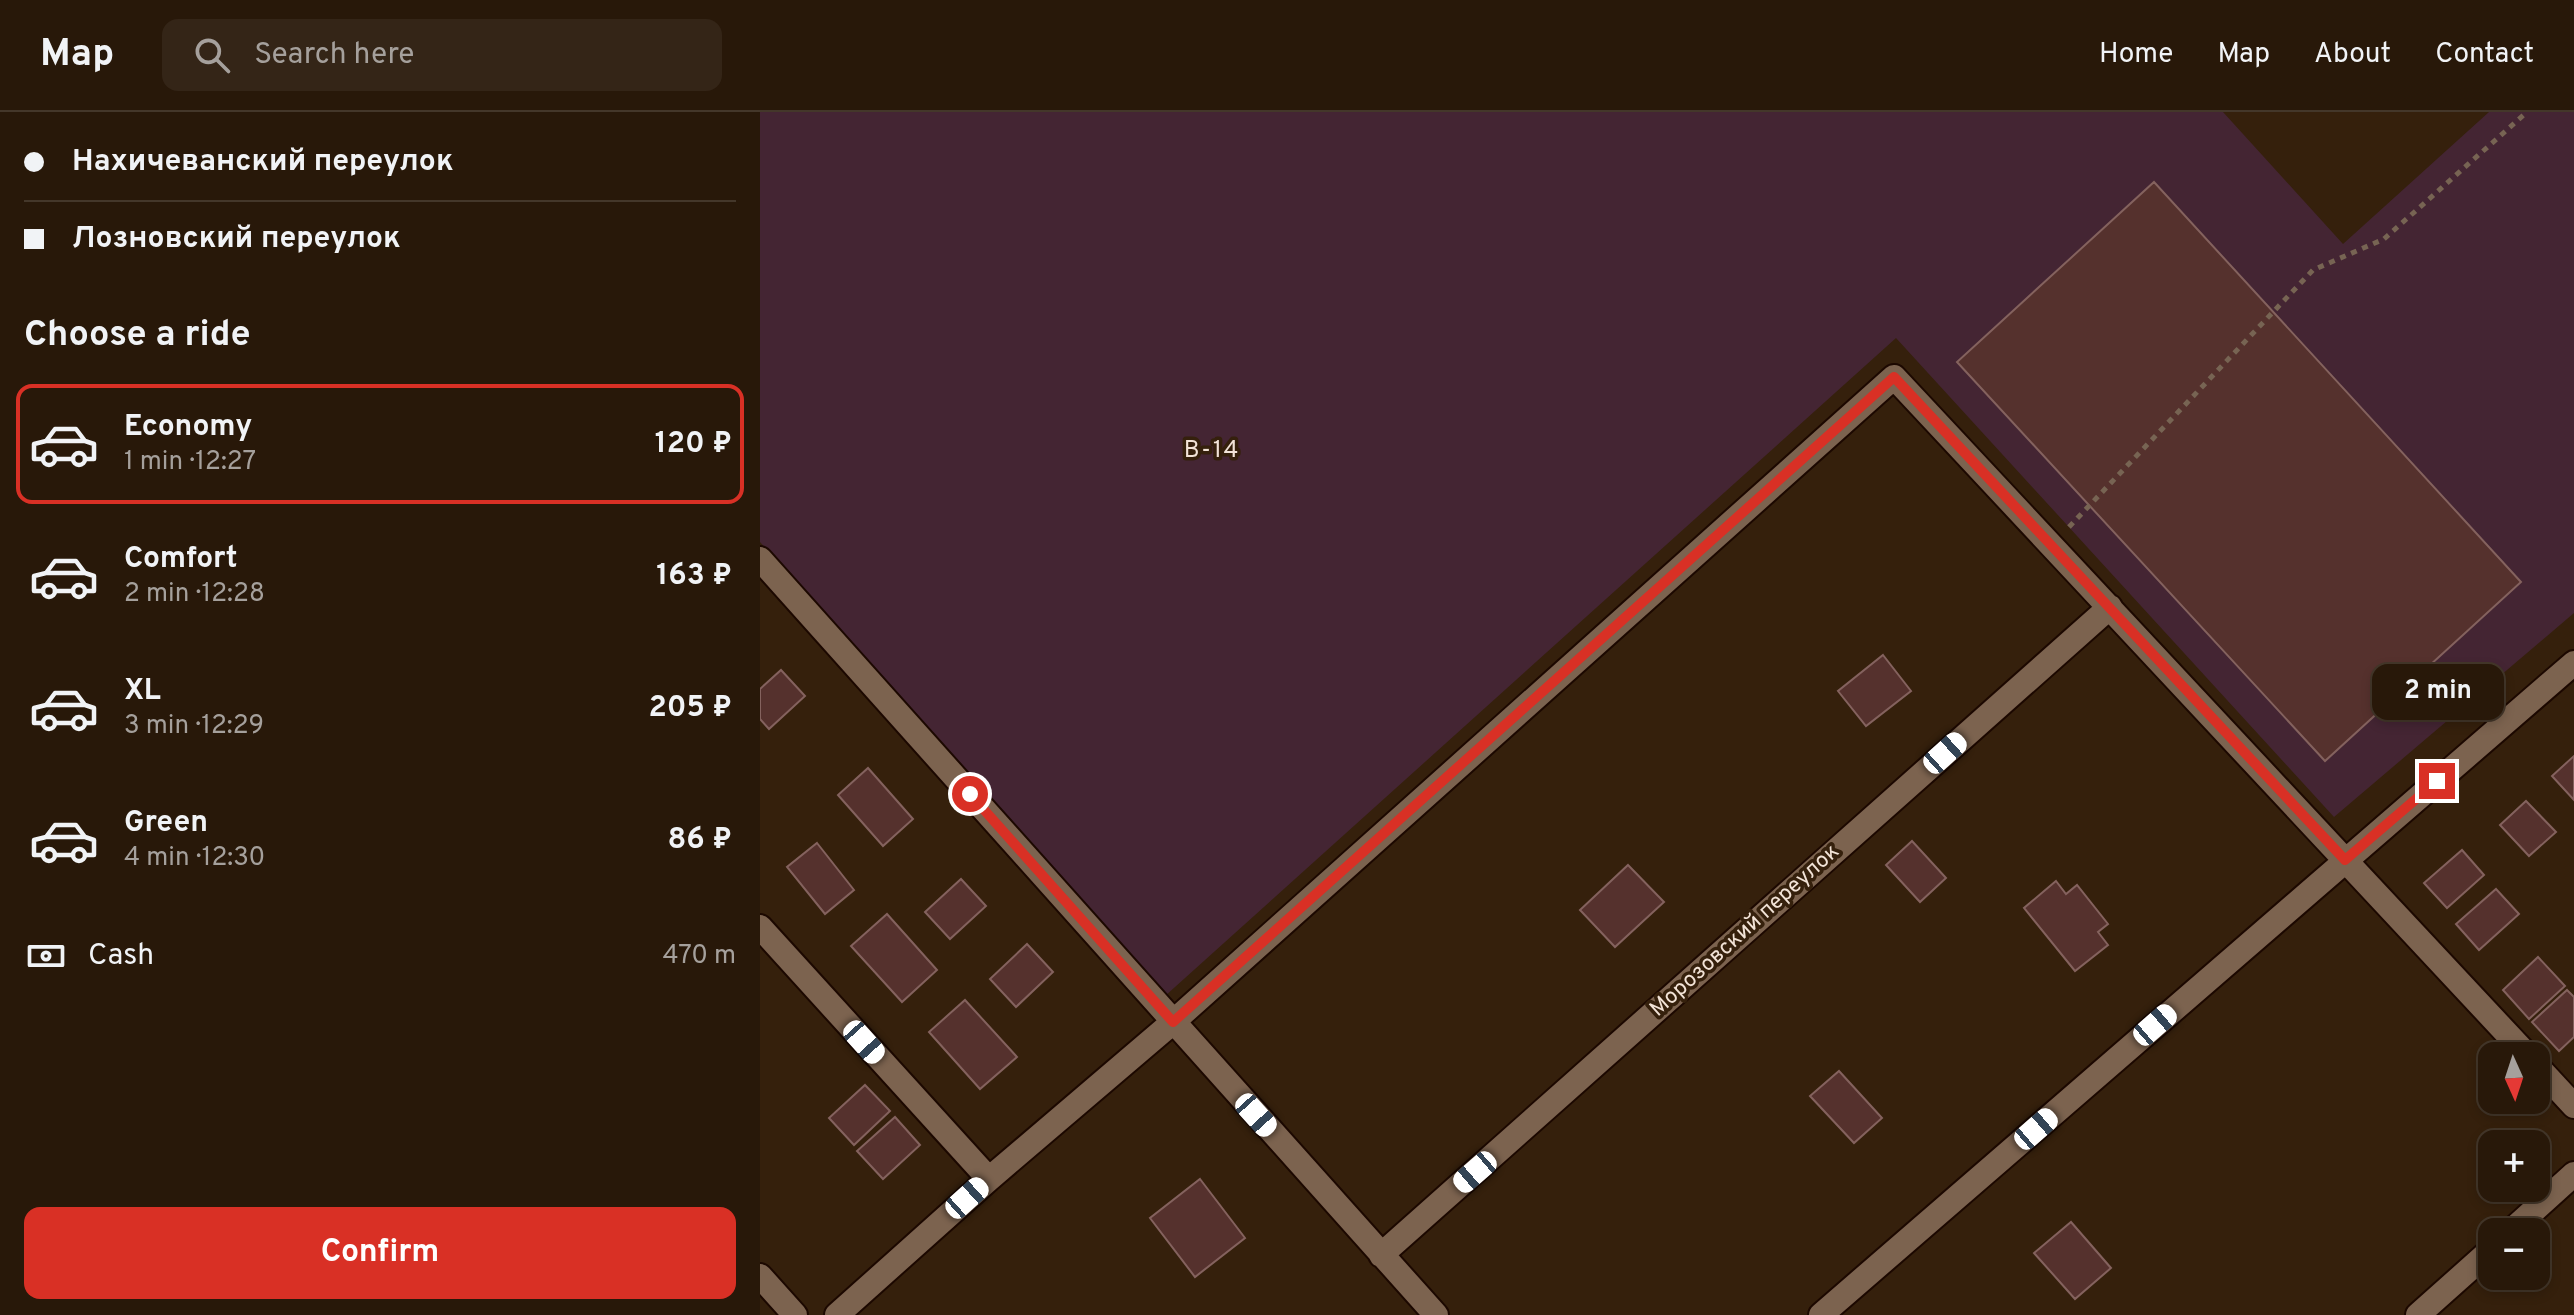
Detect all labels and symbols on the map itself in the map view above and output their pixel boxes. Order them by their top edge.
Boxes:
district label: В-14 [1184,436,1240,466]
callout: 2 min [2371,665,2503,721]
car [1919,728,1971,778]
route end [2419,763,2455,799]
route start [952,776,988,812]
street label: Морозовский переулок [1645,839,1845,1023]
car [2129,1000,2181,1050]
car [839,1016,889,1068]
north arrow [2478,1042,2550,1114]
car [1231,1089,1281,1141]
car [2010,1104,2062,1154]
car [1449,1147,1501,1197]
car [941,1173,993,1223]

